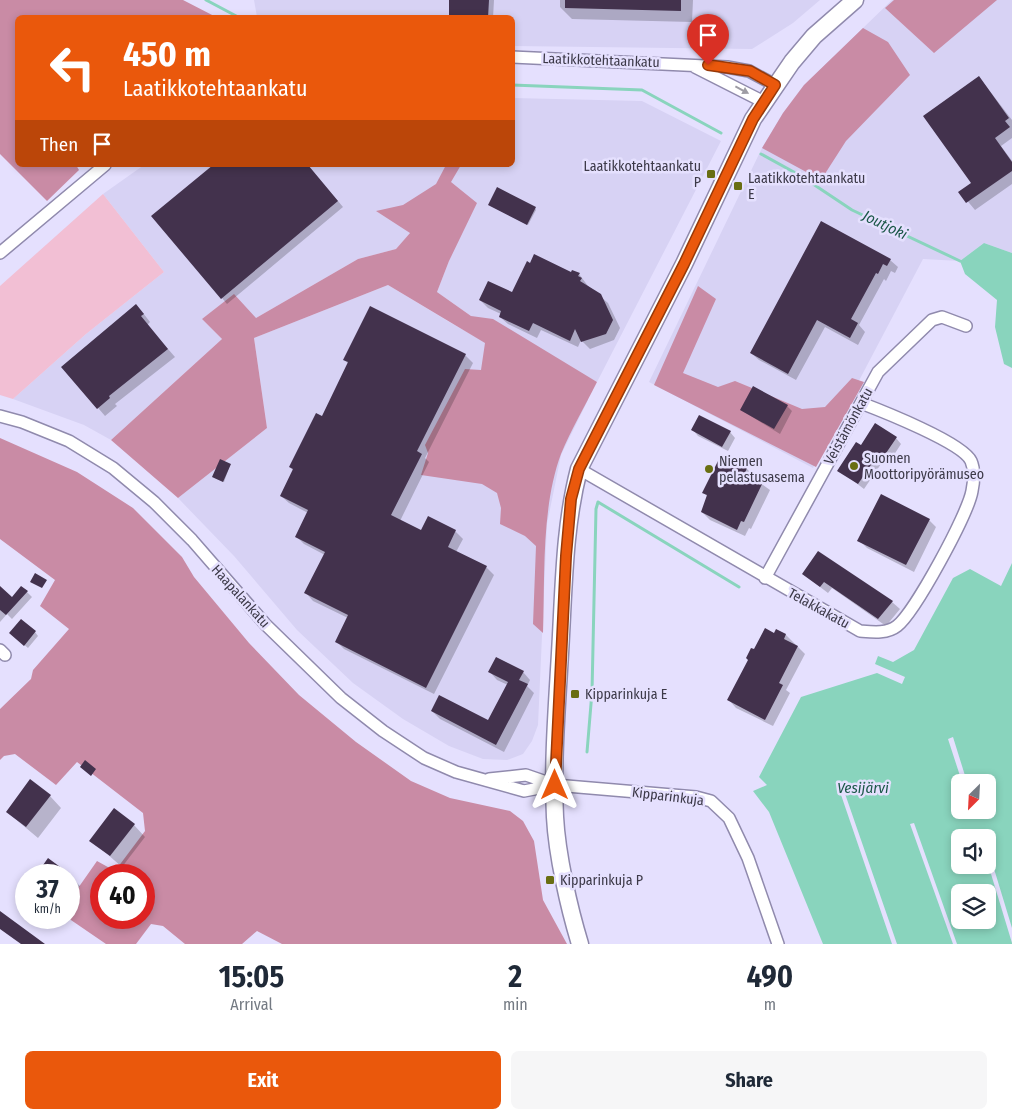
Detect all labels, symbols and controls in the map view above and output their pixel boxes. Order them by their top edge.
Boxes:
pin [687,14,729,65]
icon: arrive [694,21,722,49]
text: 450 m [123,33,211,75]
icon: left [40,35,105,100]
street label: Laatikkotehtaankatu [542,50,660,71]
text: Laatikkotehtaankatu [123,75,307,102]
one-way arrow [735,86,750,94]
icon: arrive [88,130,116,158]
text: Then [40,133,78,156]
place label: Laatikkotehtaankatu P [584,158,701,191]
marker: Laatikkotehtaankatu P [705,168,717,180]
place label: Laatikkotehtaankatu E [748,170,865,203]
marker: Laatikkotehtaankatu E [732,180,744,192]
water label: Joutjoki [859,206,910,244]
street label: Veistämönkatu [820,385,877,468]
place label: Suomen Moottoripyörämuseo [864,450,984,483]
place label: Niemen pelastusasema [719,453,805,486]
marker: Suomen Moottoripyörämuseo [848,460,860,472]
marker: Niemen pelastusasema [703,463,715,475]
street label: Haapalankatu [208,561,273,631]
street label: Telakkakatu [785,585,853,632]
place label: Kipparinkuja E [585,686,668,703]
marker: Kipparinkuja E [569,688,581,700]
position arrow [528,758,580,810]
north arrow [951,774,996,819]
map controls [951,774,996,929]
water label: Vesijärvi [837,779,889,797]
street label: Kipparinkuja [631,784,705,809]
button: sound [951,829,996,874]
speed limit sign: 40 [90,864,155,929]
place label: Kipparinkuja P [560,872,643,889]
marker: Kipparinkuja P [544,874,556,886]
text: 37 [36,875,59,905]
button: layers [951,884,996,929]
text: km/h [34,902,61,916]
text: 15:05 [219,959,284,995]
text: 2 [508,959,522,995]
text: 490 [746,959,793,995]
text: Arrival [230,995,273,1014]
text: min [503,995,528,1014]
text: m [764,995,776,1014]
button: Exit [25,1051,501,1109]
button: Share [511,1051,987,1109]

